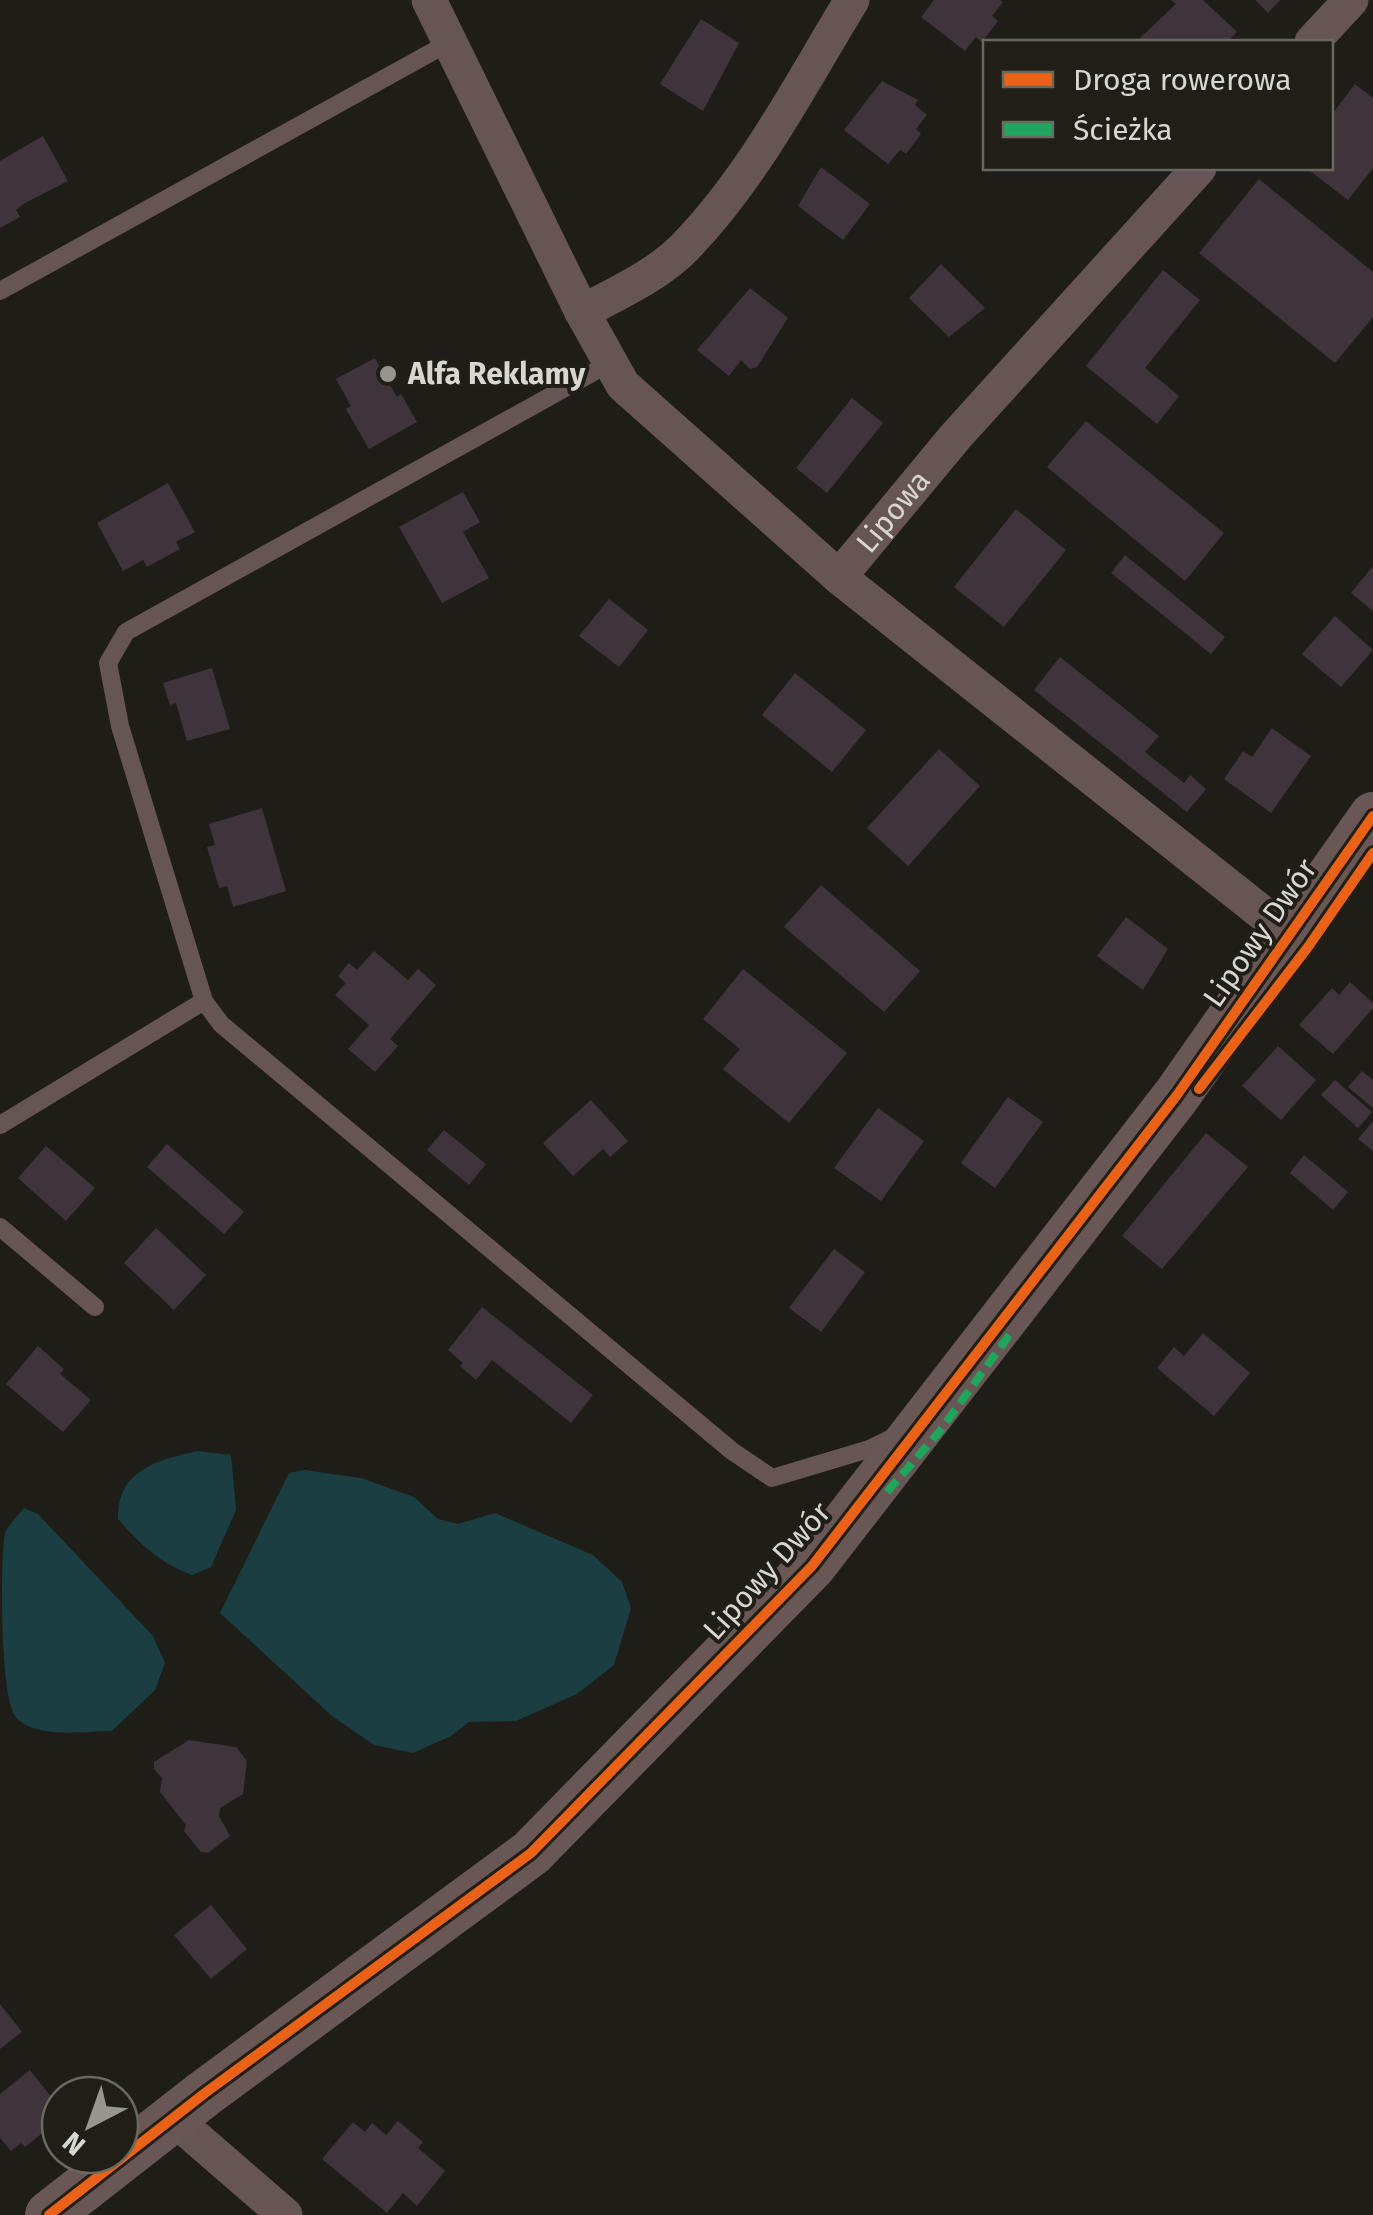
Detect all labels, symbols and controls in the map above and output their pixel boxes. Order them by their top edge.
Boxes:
legend [983,40,1333,170]
text: Droga rowerowa [1073,62,1292,98]
text: Ścieżka [1073,112,1173,148]
place label: Alfa Reklamy [407,356,586,392]
marker: Alfa Reklamy [377,363,399,385]
street label: Lipowa [849,463,938,560]
street label: Lipowy Dwór [1196,852,1325,1014]
street label: Lipowy Dwór [696,1494,839,1647]
north arrow [40,2075,140,2175]
text: N [56,2125,92,2162]

